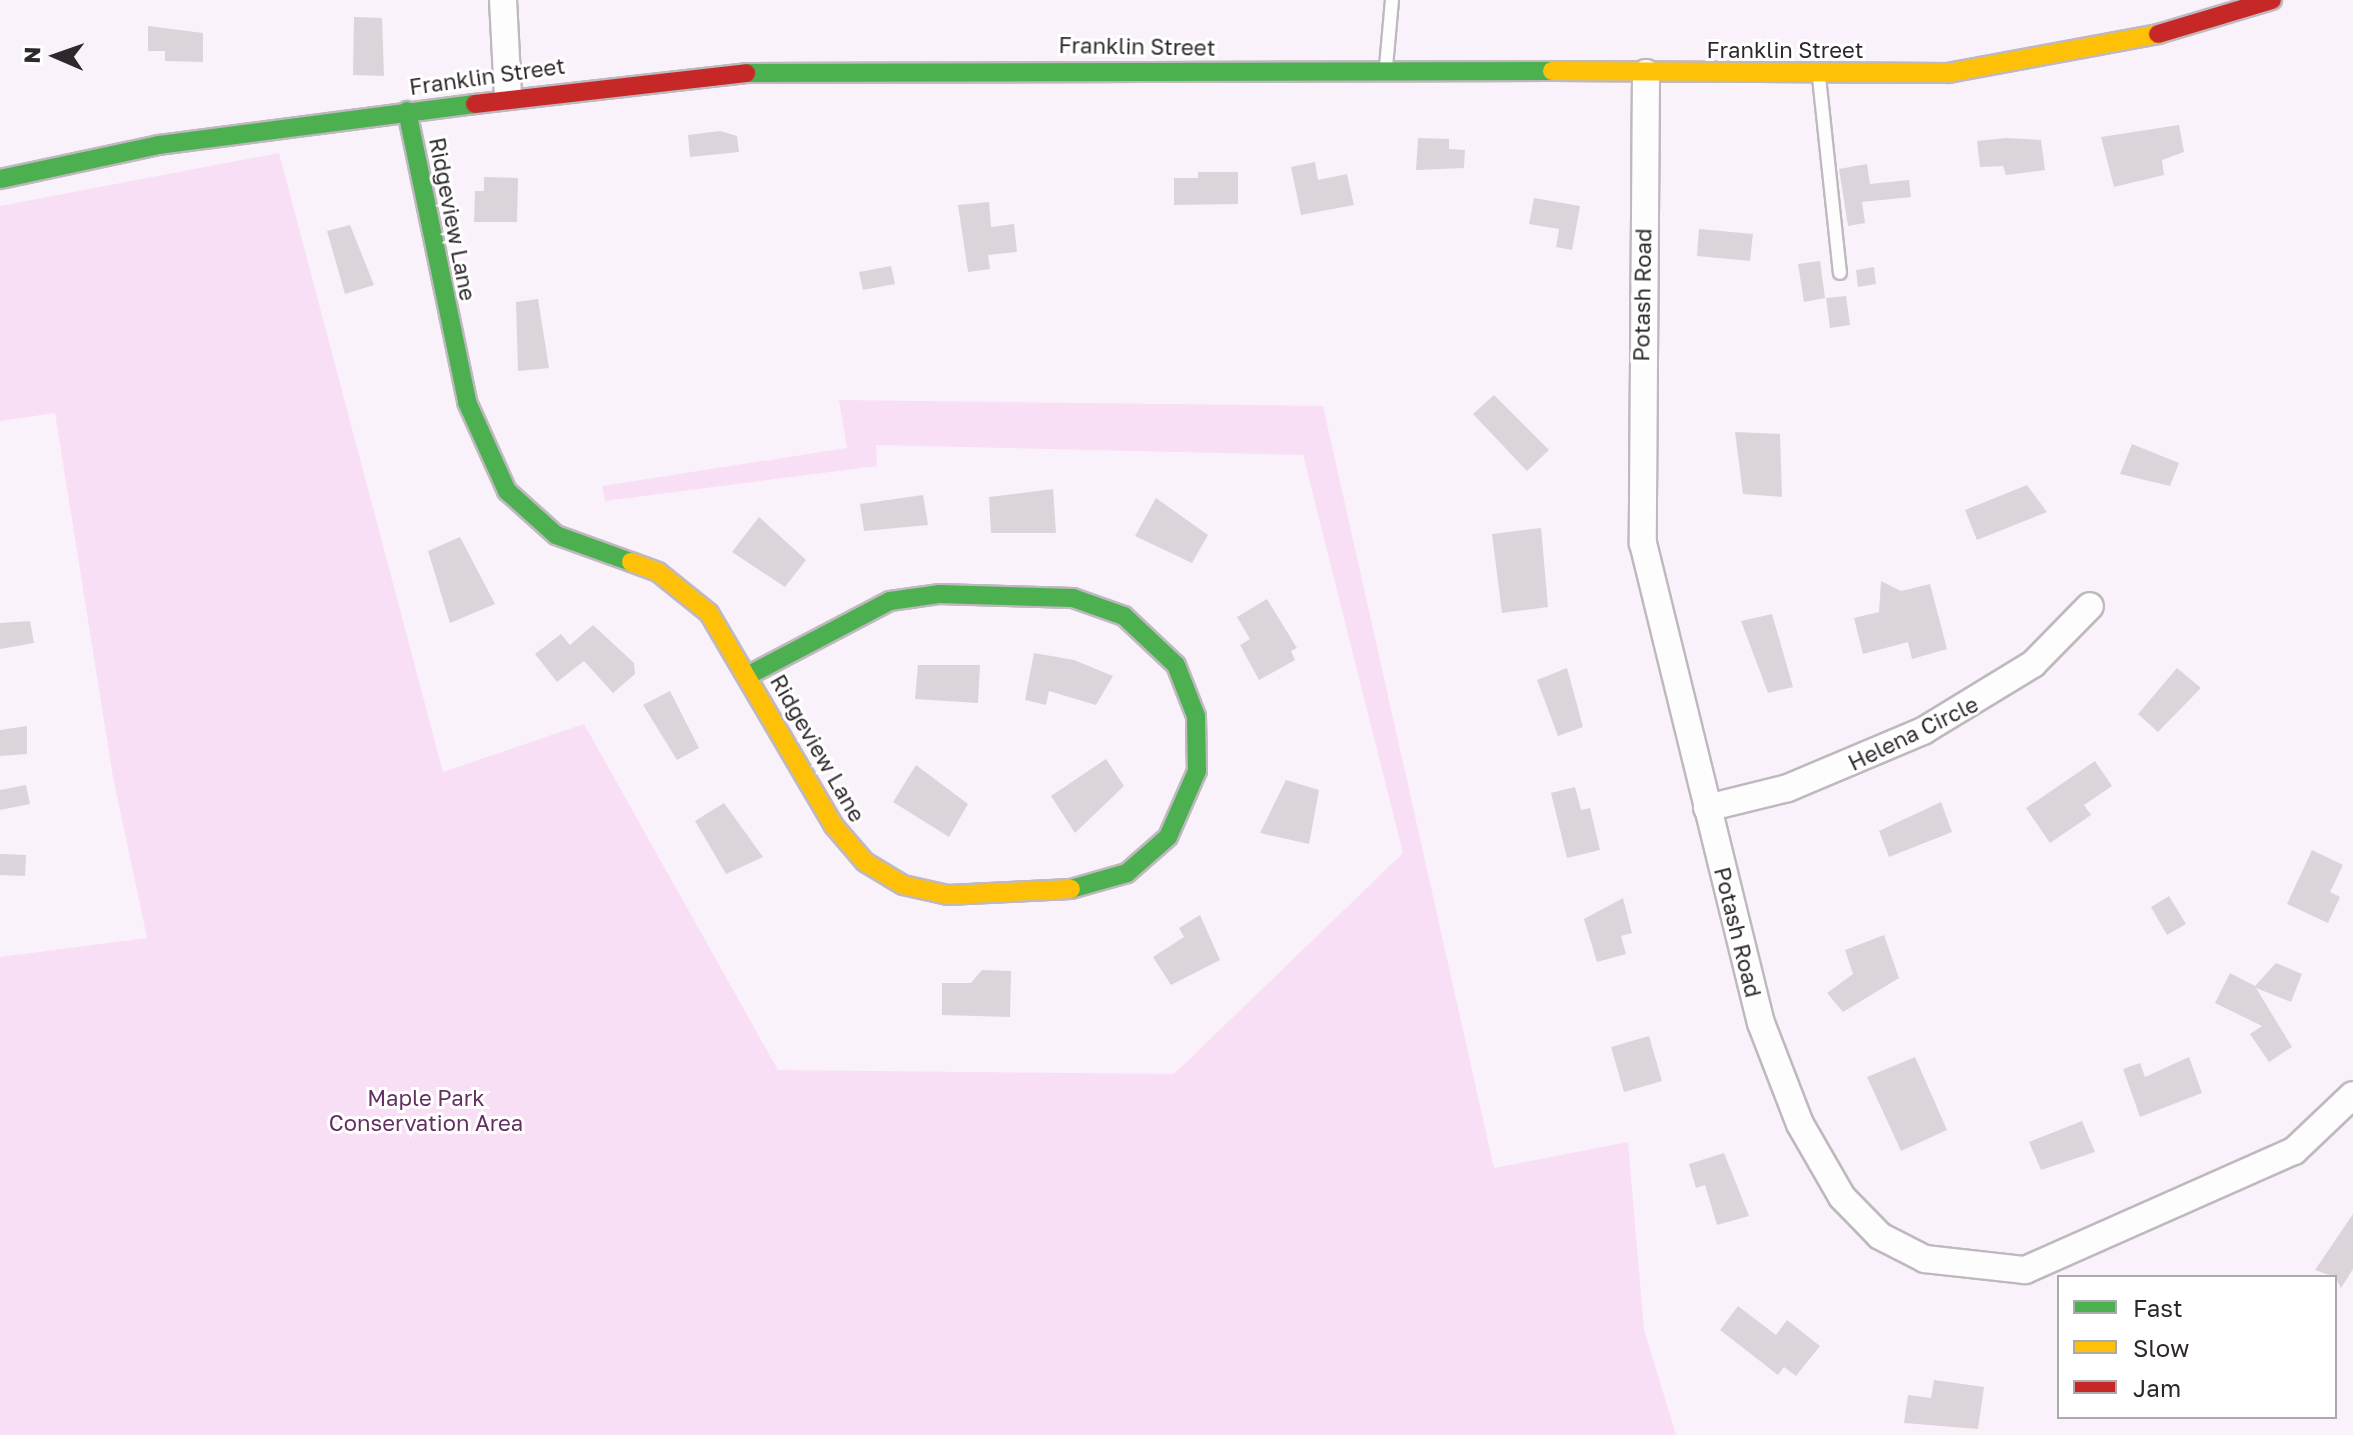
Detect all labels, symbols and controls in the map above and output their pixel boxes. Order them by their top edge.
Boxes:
north arrow [16,16,96,96]
street label: Franklin Street [1058,31,1216,61]
street label: Franklin Street [1707,37,1863,63]
text: N [18,46,45,64]
street label: Franklin Street [407,52,567,100]
street label: Ridgeview Lane [424,135,482,303]
street label: Potash Road [1628,228,1656,362]
street label: Ridgeview Lane [765,670,871,826]
street label: Helena Circle [1844,690,1982,776]
street label: Potash Road [1709,864,1767,1000]
park label: Maple Park Conservation Area [329,1084,523,1136]
legend [2057,1275,2337,1419]
text: Fast [2133,1293,2183,1322]
text: Slow [2133,1333,2189,1362]
text: Jam [2133,1373,2181,1402]

